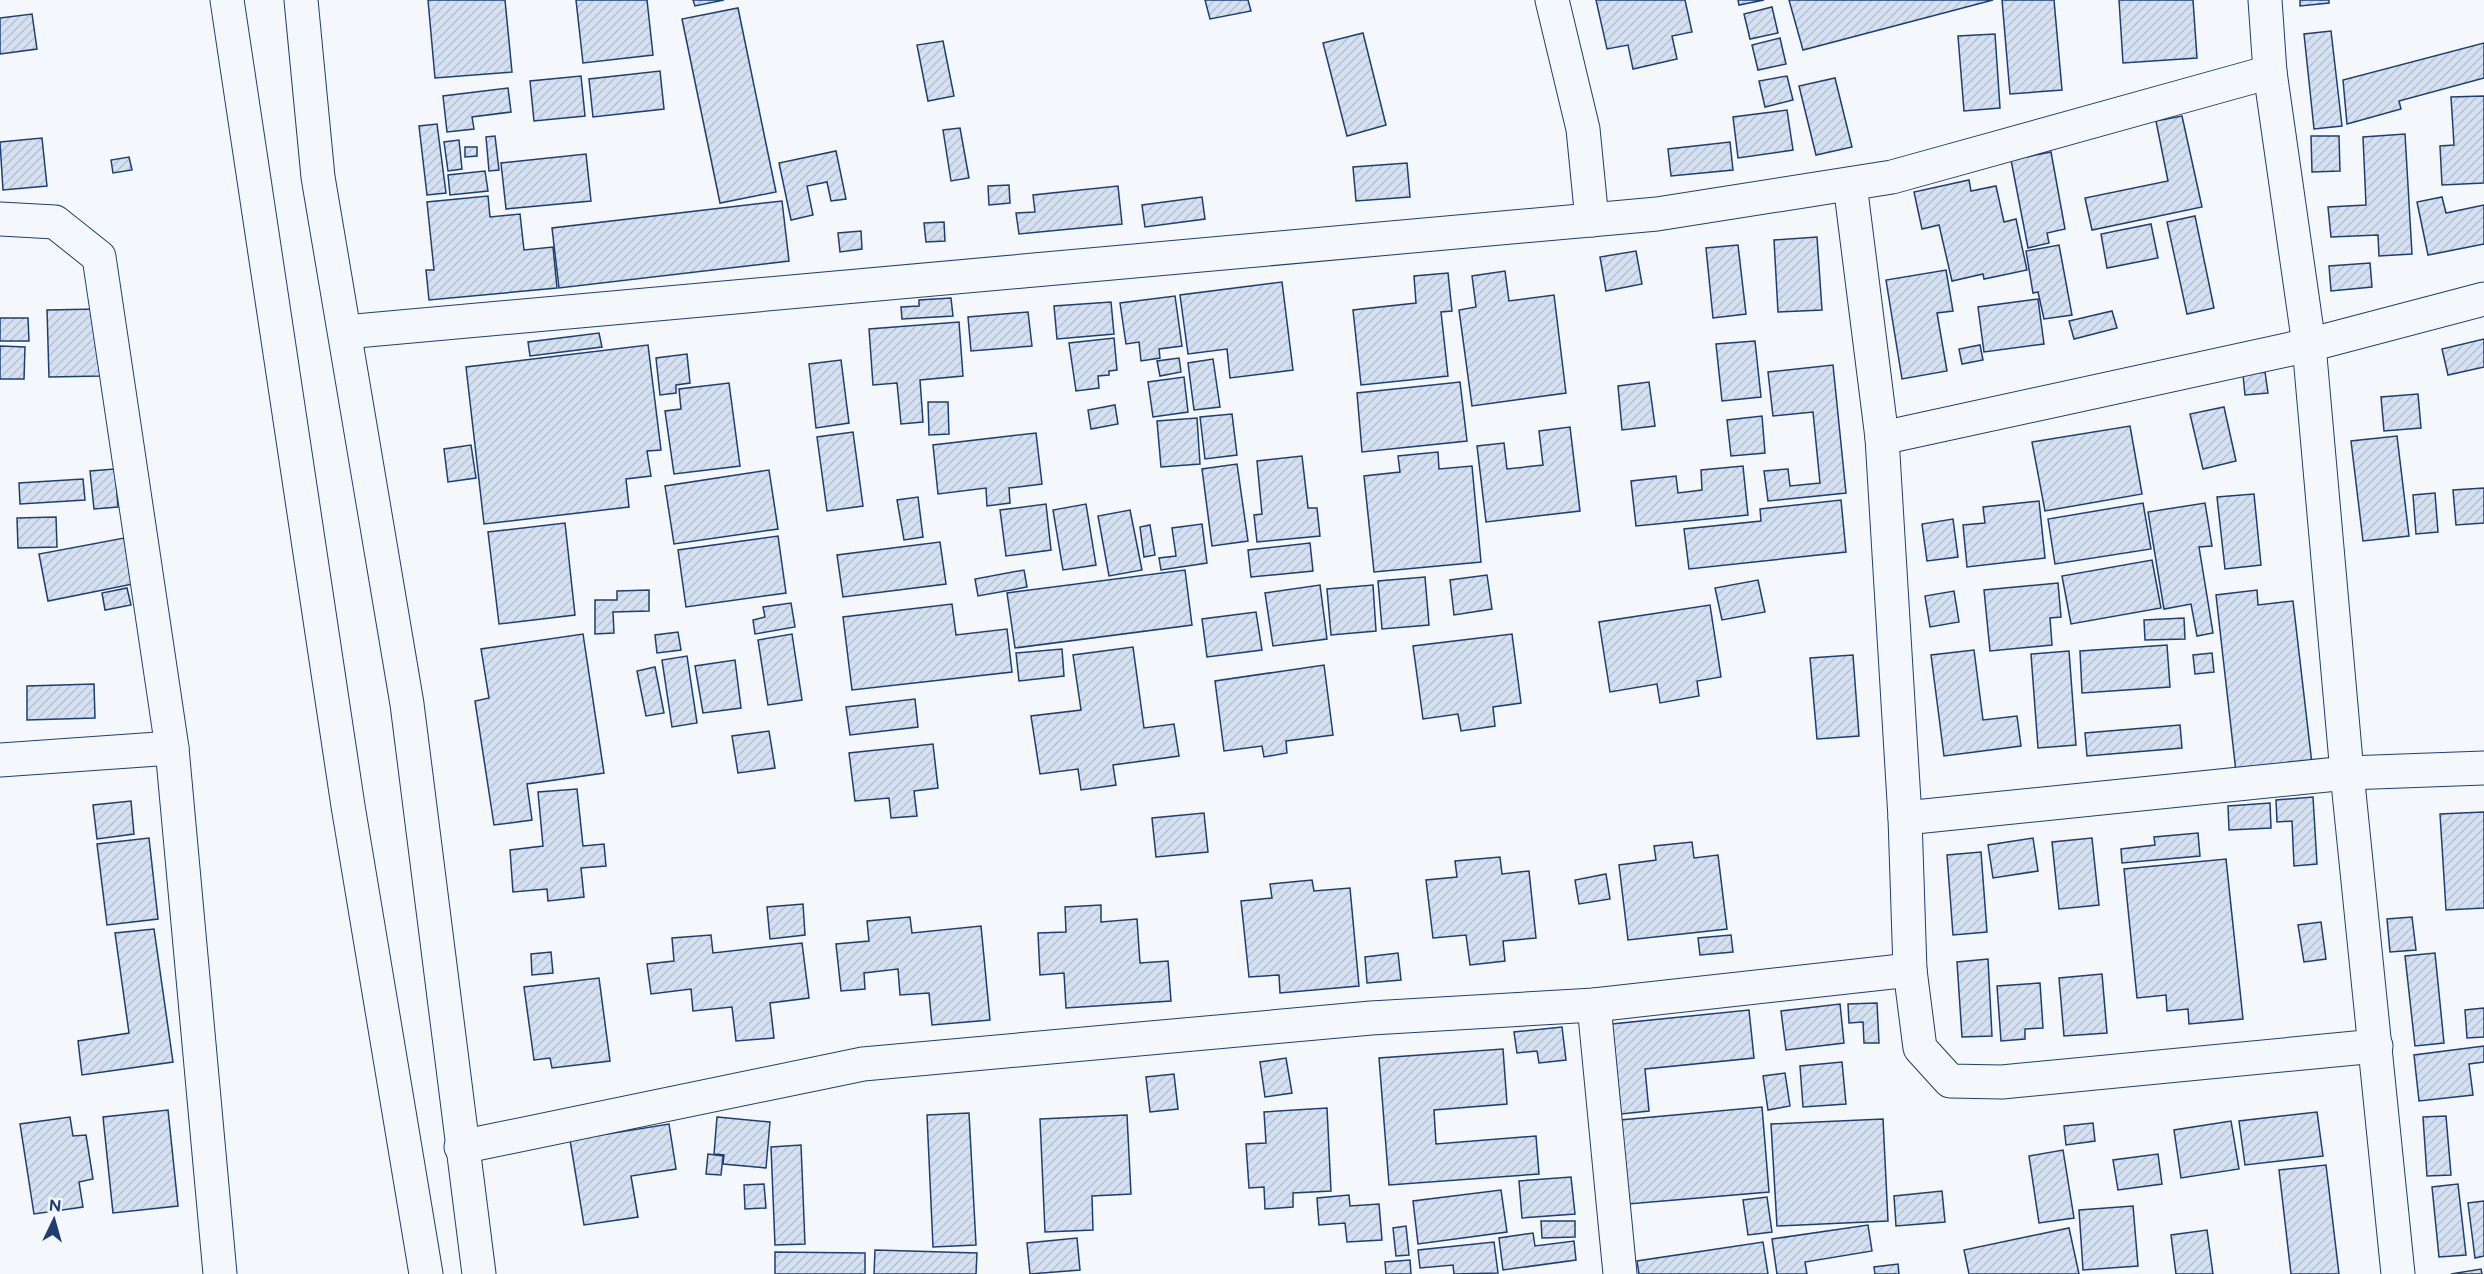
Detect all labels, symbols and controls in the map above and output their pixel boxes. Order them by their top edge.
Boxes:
north arrow [24,1190,84,1250]
text: N [48,1196,62,1216]

